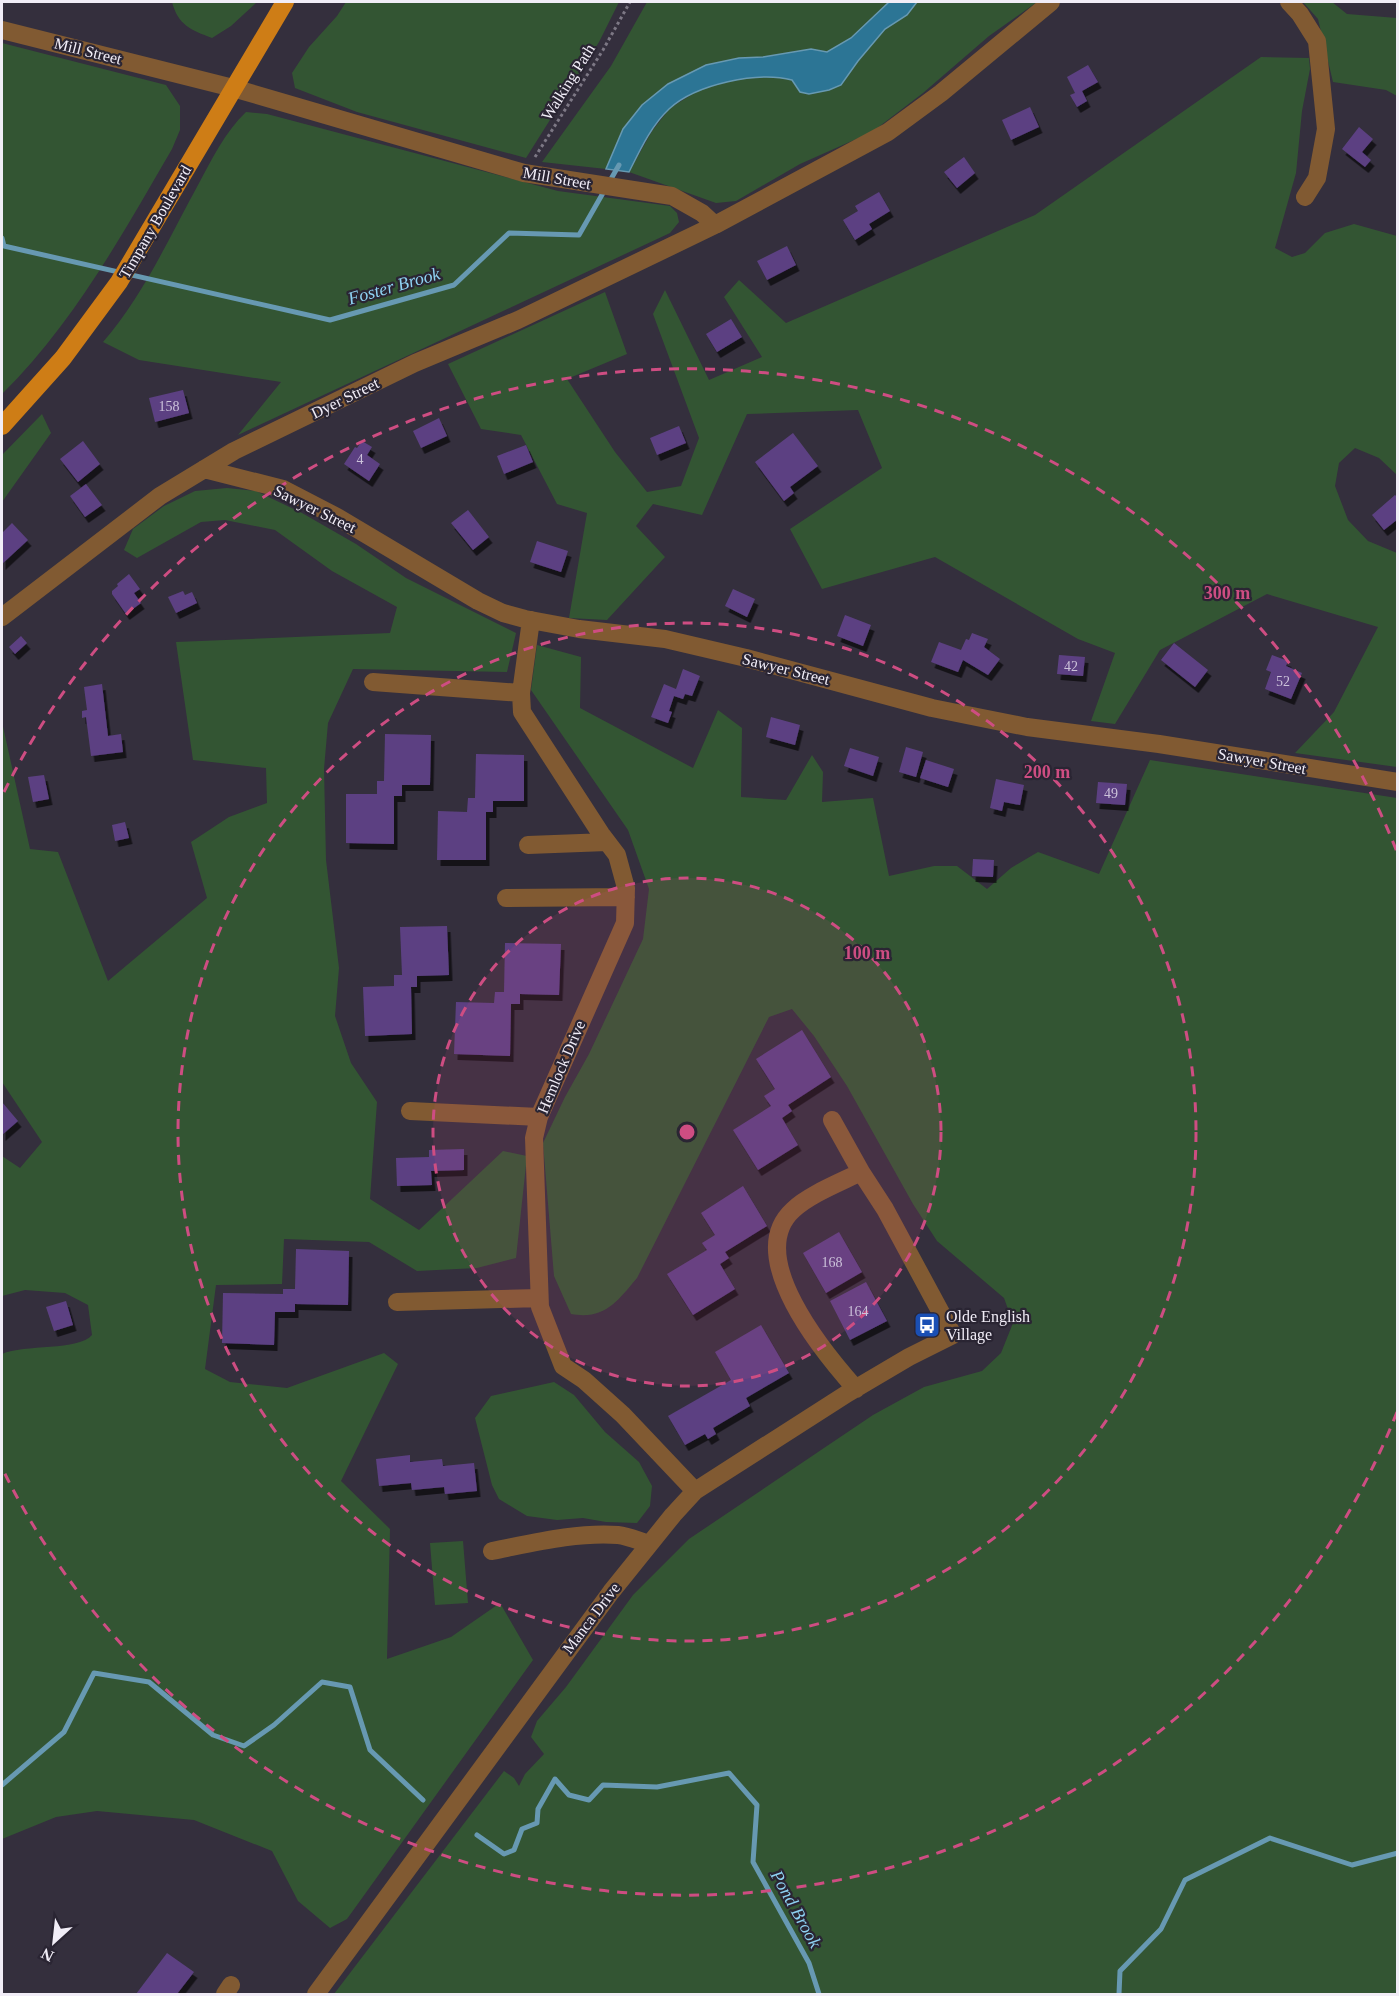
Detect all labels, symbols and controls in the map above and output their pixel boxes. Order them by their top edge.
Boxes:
street label: Mill Street [53,34,124,68]
street label: Walking Path [538,41,599,124]
street label: Timpany Boulevard [116,162,195,282]
street label: Mill Street [522,164,593,192]
water label: Foster Brook [345,263,443,309]
street label: Dyer Street [308,374,383,423]
house number: 158 [159,399,180,414]
house number: 4 [357,452,364,467]
street label: Sawyer Street [271,482,359,537]
text: 300 m [1204,583,1250,603]
street label: Sawyer Street [740,650,832,689]
house number: 42 [1064,659,1078,674]
house number: 52 [1276,674,1290,689]
street label: Sawyer Street [1216,745,1308,778]
text: 200 m [1024,762,1070,782]
house number: 49 [1104,786,1118,801]
text: 100 m [844,943,890,963]
street label: Hemlock Drive [534,1018,588,1116]
centre of rings [677,1122,697,1142]
house number: 168 [822,1255,843,1270]
house number: 164 [848,1304,869,1319]
place label: Olde English Village [946,1308,1030,1344]
bus stop icon: Olde English Village [912,1310,942,1340]
street label: Manca Drive [559,1579,623,1657]
water label: Pond Brook [766,1866,826,1952]
north arrow [24,1912,84,1972]
text: N [38,1945,56,1965]

